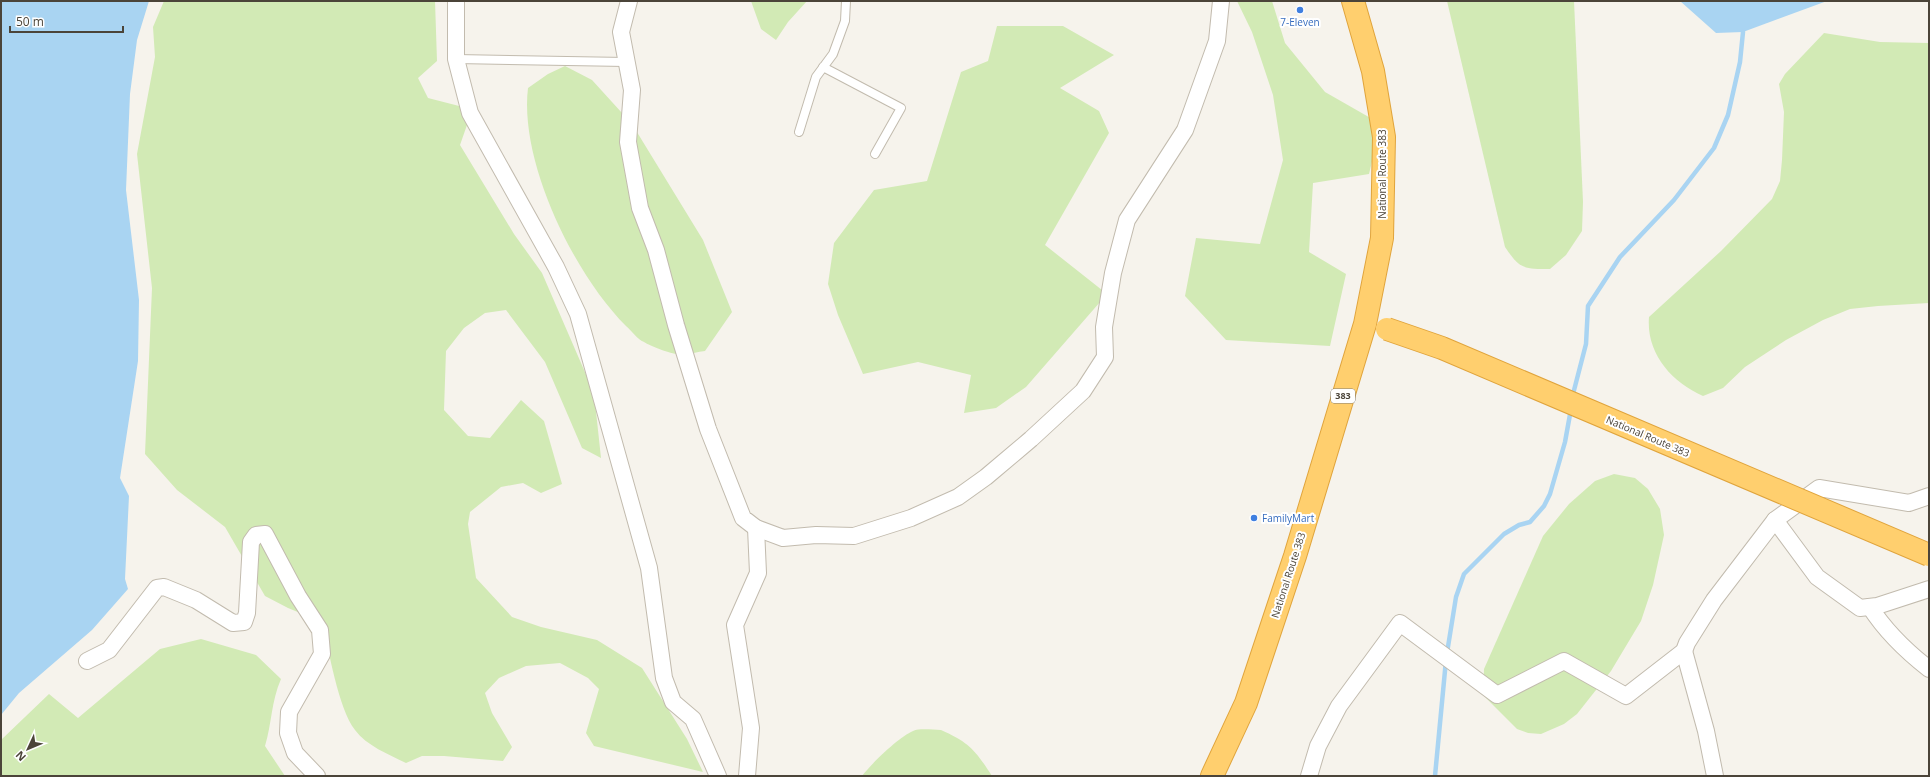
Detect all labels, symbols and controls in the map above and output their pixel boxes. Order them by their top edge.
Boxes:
marker: 7-Eleven [1295,5,1305,15]
scale bar [10,8,123,34]
text: 50 m [16,13,44,30]
place label: 7-Eleven [1280,15,1320,29]
street label: National Route 383 [1375,129,1389,219]
road number: 383 [1331,389,1355,403]
street label: National Route 383 [1604,412,1692,460]
place label: FamilyMart [1262,511,1315,525]
marker: FamilyMart [1249,513,1259,523]
street label: National Route 383 [1268,530,1309,620]
north arrow [8,729,48,769]
text: N [12,748,29,765]

